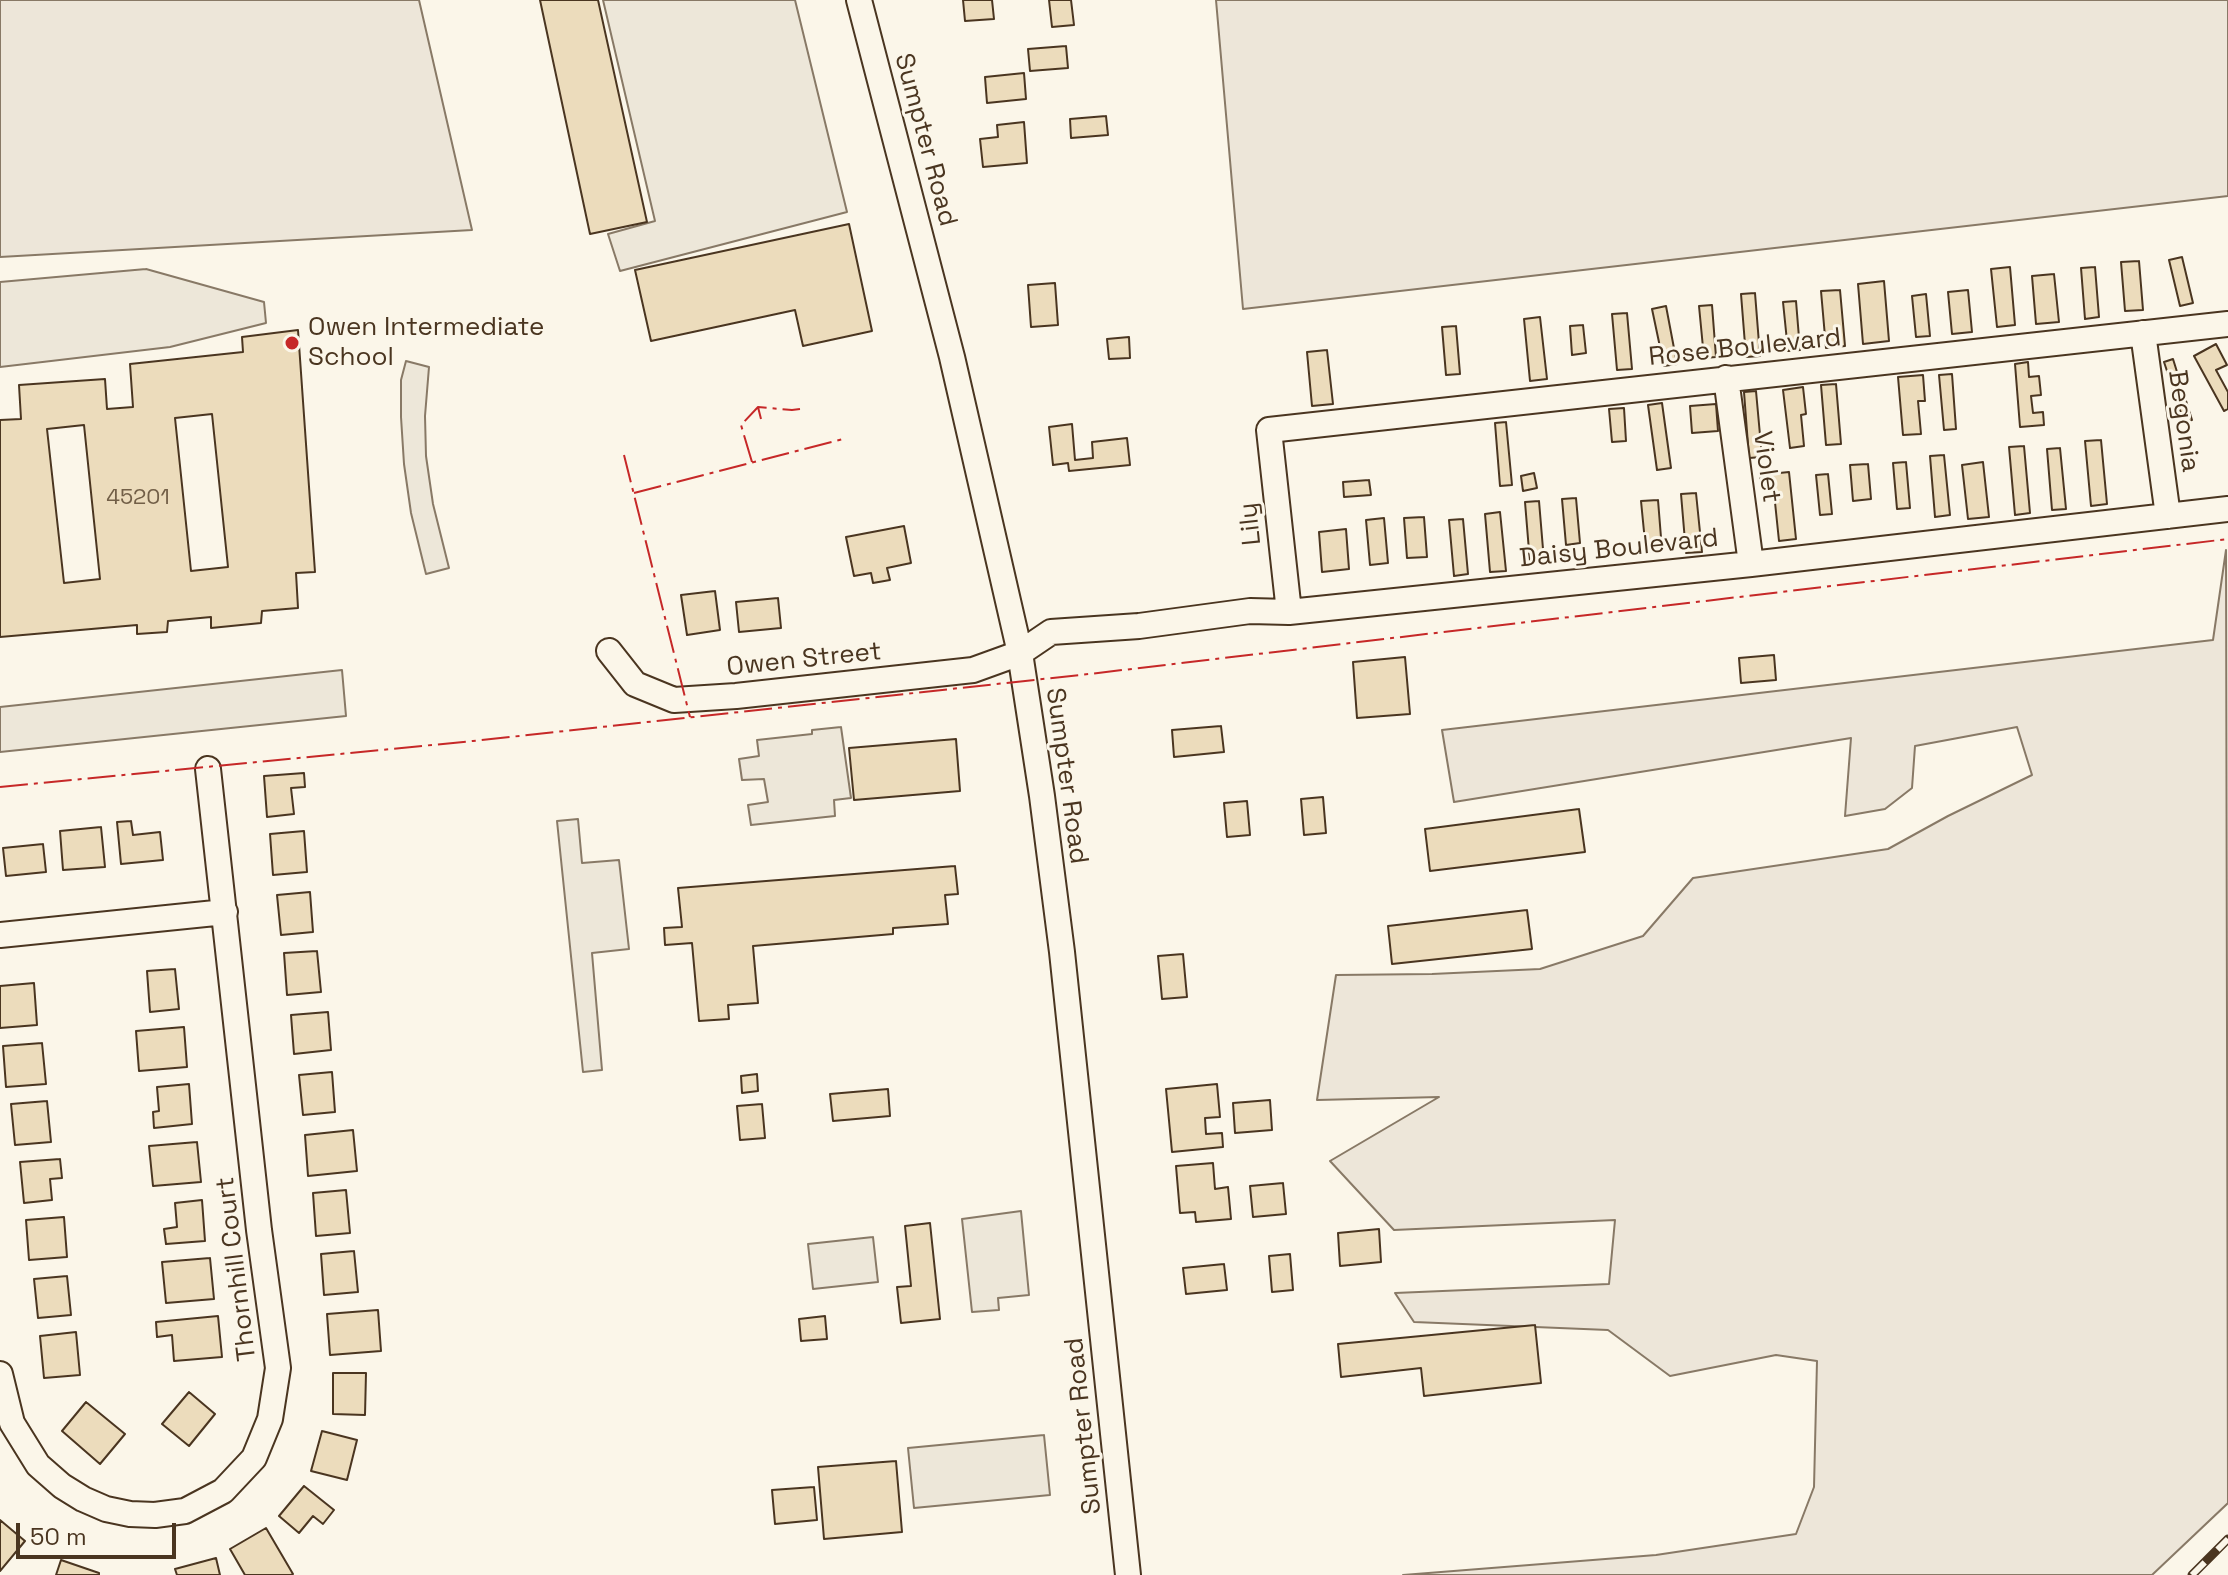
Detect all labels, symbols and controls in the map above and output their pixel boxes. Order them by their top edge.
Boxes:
street label: Sumpter Road [887,50,963,230]
place label: Owen Intermediate School [308,312,544,374]
street label: Rose Boulevard [1647,322,1843,374]
marker: Owen Intermediate School [283,334,301,352]
street label: Begonia [2160,368,2206,474]
street label: Violet [1746,429,1786,505]
house number: 45201 [106,485,170,511]
street label: Lily [1233,501,1269,547]
street label: Daisy Boulevard [1518,523,1720,575]
street label: Owen Street [725,636,883,684]
street label: Sumpter Road [1038,686,1094,866]
street label: Thornhill Court [210,1175,264,1363]
street label: Sumpter Road [1059,1336,1109,1516]
scale bar [20,1507,180,1557]
text: 50 m [30,1521,87,1552]

